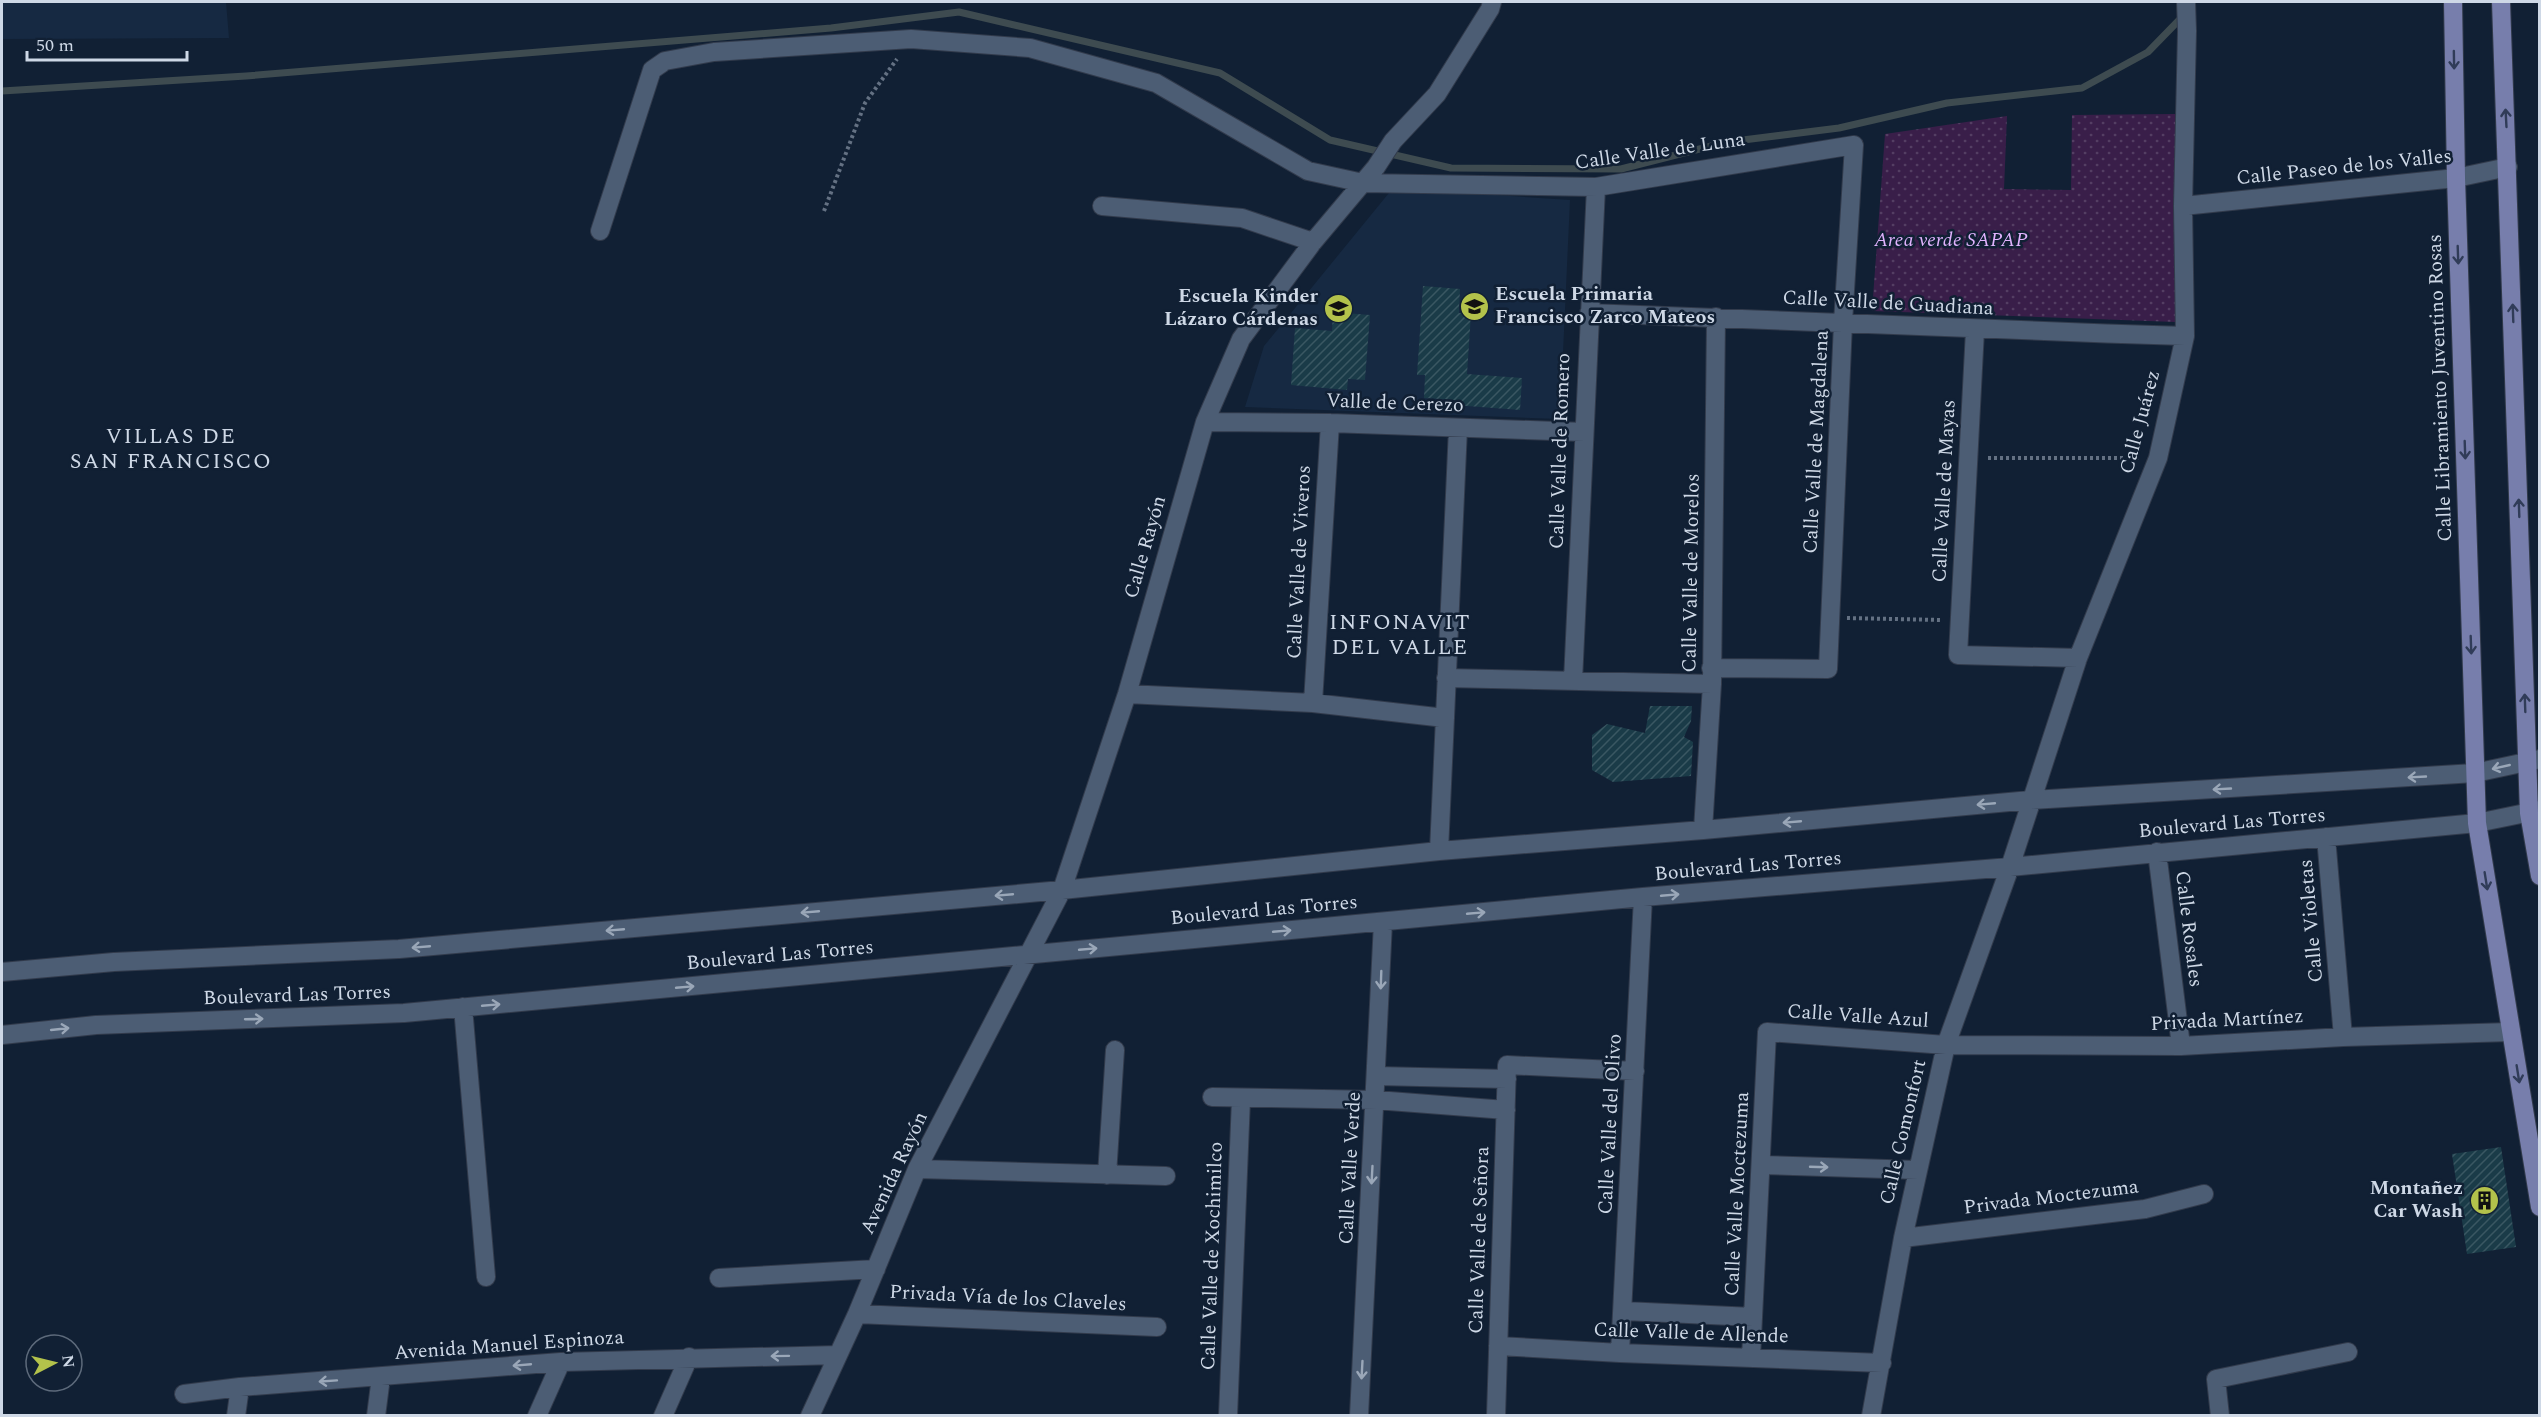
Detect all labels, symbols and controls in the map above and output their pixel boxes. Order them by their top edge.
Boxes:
scale bar [27,24,188,62]
text: 50 m [36,32,74,59]
one-way arrow [2448,49,2460,69]
one-way arrow [2500,109,2511,129]
street label: Calle Valle de Luna [1573,124,1747,178]
street label: Calle Paseo de los Valles [2235,141,2453,193]
park label: Area verde SAPAP [1873,225,2028,255]
street label: Calle Libramiento Juventino Rosas [2420,234,2460,542]
one-way arrow [2453,244,2464,264]
place label: Escuela Primaria Francisco Zarco Mateos [1495,279,1715,332]
place label: Escuela Kinder Lázaro Cárdenas [1164,281,1318,334]
street label: Calle Valle de Guadiana [1782,282,1995,324]
school or university icon: Escuela Primaria Francisco Zarco Mateos [1458,290,1490,322]
school or university icon: Escuela Kinder Lázaro Cárdenas [1323,292,1355,324]
one-way arrow [2507,304,2518,324]
street label: Calle Valle de Magdalena [1795,329,1837,555]
street label: Calle Valle de Romero [1542,353,1578,549]
street label: Calle Juárez [2112,367,2168,477]
street label: Valle de Cerezo [1326,386,1464,420]
street label: Calle Valle de Mayas [1924,399,1964,583]
district label: VILLAS DE SAN FRANCISCO [70,420,272,478]
one-way arrow [2459,439,2470,459]
street label: Calle Valle de Viveros [1279,464,1319,660]
street label: Calle Valle de Morelos [1674,473,1708,673]
street label: Calle Rayón [1116,492,1174,602]
one-way arrow [2513,499,2525,519]
district label: INFONAVIT DEL VALLE [1329,606,1471,664]
one-way arrow [2465,634,2477,654]
one-way arrow [2520,693,2531,713]
one-way arrow [2492,762,2511,774]
one-way arrow [2407,771,2427,782]
one-way arrow [2213,783,2233,794]
one-way arrow [1976,799,1996,810]
street label: Boulevard Las Torres [2137,800,2327,846]
one-way arrow [1782,817,1802,828]
street label: Boulevard Las Torres [1653,843,1843,889]
street label: Calle Violetas [2291,858,2331,984]
street label: Calle Rosales [2167,869,2211,989]
one-way arrow [2481,871,2492,890]
street label: Boulevard Las Torres [1169,887,1359,933]
one-way arrow [1660,889,1680,900]
one-way arrow [994,890,1014,901]
one-way arrow [800,907,820,918]
one-way arrow [1466,907,1486,918]
one-way arrow [606,925,626,936]
one-way arrow [1272,925,1291,936]
street label: Boulevard Las Torres [685,932,875,978]
one-way arrow [412,942,432,953]
one-way arrow [1077,943,1097,954]
one-way arrow [1375,970,1386,990]
street label: Boulevard Las Torres [203,977,391,1013]
one-way arrow [675,981,695,992]
street label: Calle Valle Azul [1786,996,1930,1036]
one-way arrow [480,999,500,1010]
street label: Privada Martínez [2150,1001,2304,1039]
one-way arrow [244,1013,264,1024]
one-way arrow [49,1023,69,1034]
street label: Calle Valle del Olivo [1590,1033,1630,1215]
street label: Calle Comonfort [1872,1056,1934,1208]
one-way arrow [2512,1063,2523,1083]
street label: Calle Valle Verde [1331,1091,1369,1245]
street label: Calle Valle Moctezuma [1717,1091,1757,1297]
street label: Avenida Rayón [852,1107,936,1239]
street label: Calle Valle de Xochimilco [1193,1141,1231,1371]
street label: Calle Valle de Señora [1461,1146,1497,1334]
one-way arrow [1809,1161,1829,1173]
one-way arrow [1366,1165,1377,1185]
street label: Privada Moctezuma [1962,1171,2141,1223]
place label: Montañez Car Wash [2369,1173,2463,1226]
building icon: Montañez Car Wash [2468,1184,2500,1216]
street label: Privada Vía de los Claveles [888,1277,1128,1319]
street label: Calle Valle de Allende [1593,1315,1789,1351]
street label: Avenida Manuel Espinoza [393,1322,625,1368]
north arrow [24,1333,84,1393]
one-way arrow [770,1350,790,1362]
text: N [55,1353,81,1369]
one-way arrow [1356,1359,1367,1379]
one-way arrow [512,1360,532,1371]
one-way arrow [318,1375,338,1386]

